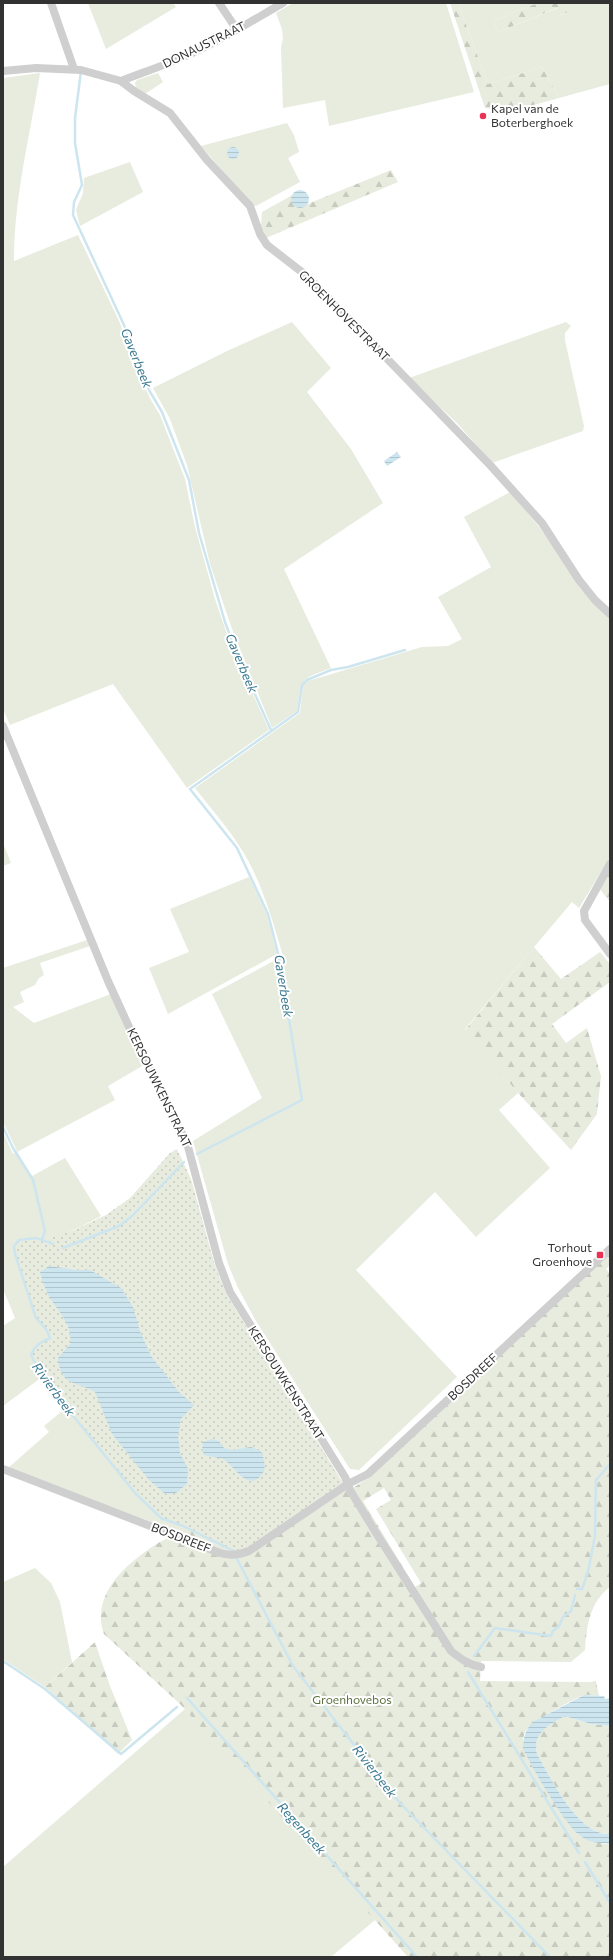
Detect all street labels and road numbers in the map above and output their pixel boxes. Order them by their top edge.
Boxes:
street label: DONAUSTRAAT [160,18,247,70]
street label: GROENHOVESTRAAT [296,267,393,364]
street label: KERSOUWKENSTRAAT [125,1026,195,1150]
street label: KERSOUWKENSTRAAT [246,1323,328,1442]
street label: BOSDREEF [445,1350,500,1403]
street label: BOSDREEF [150,1519,213,1555]

